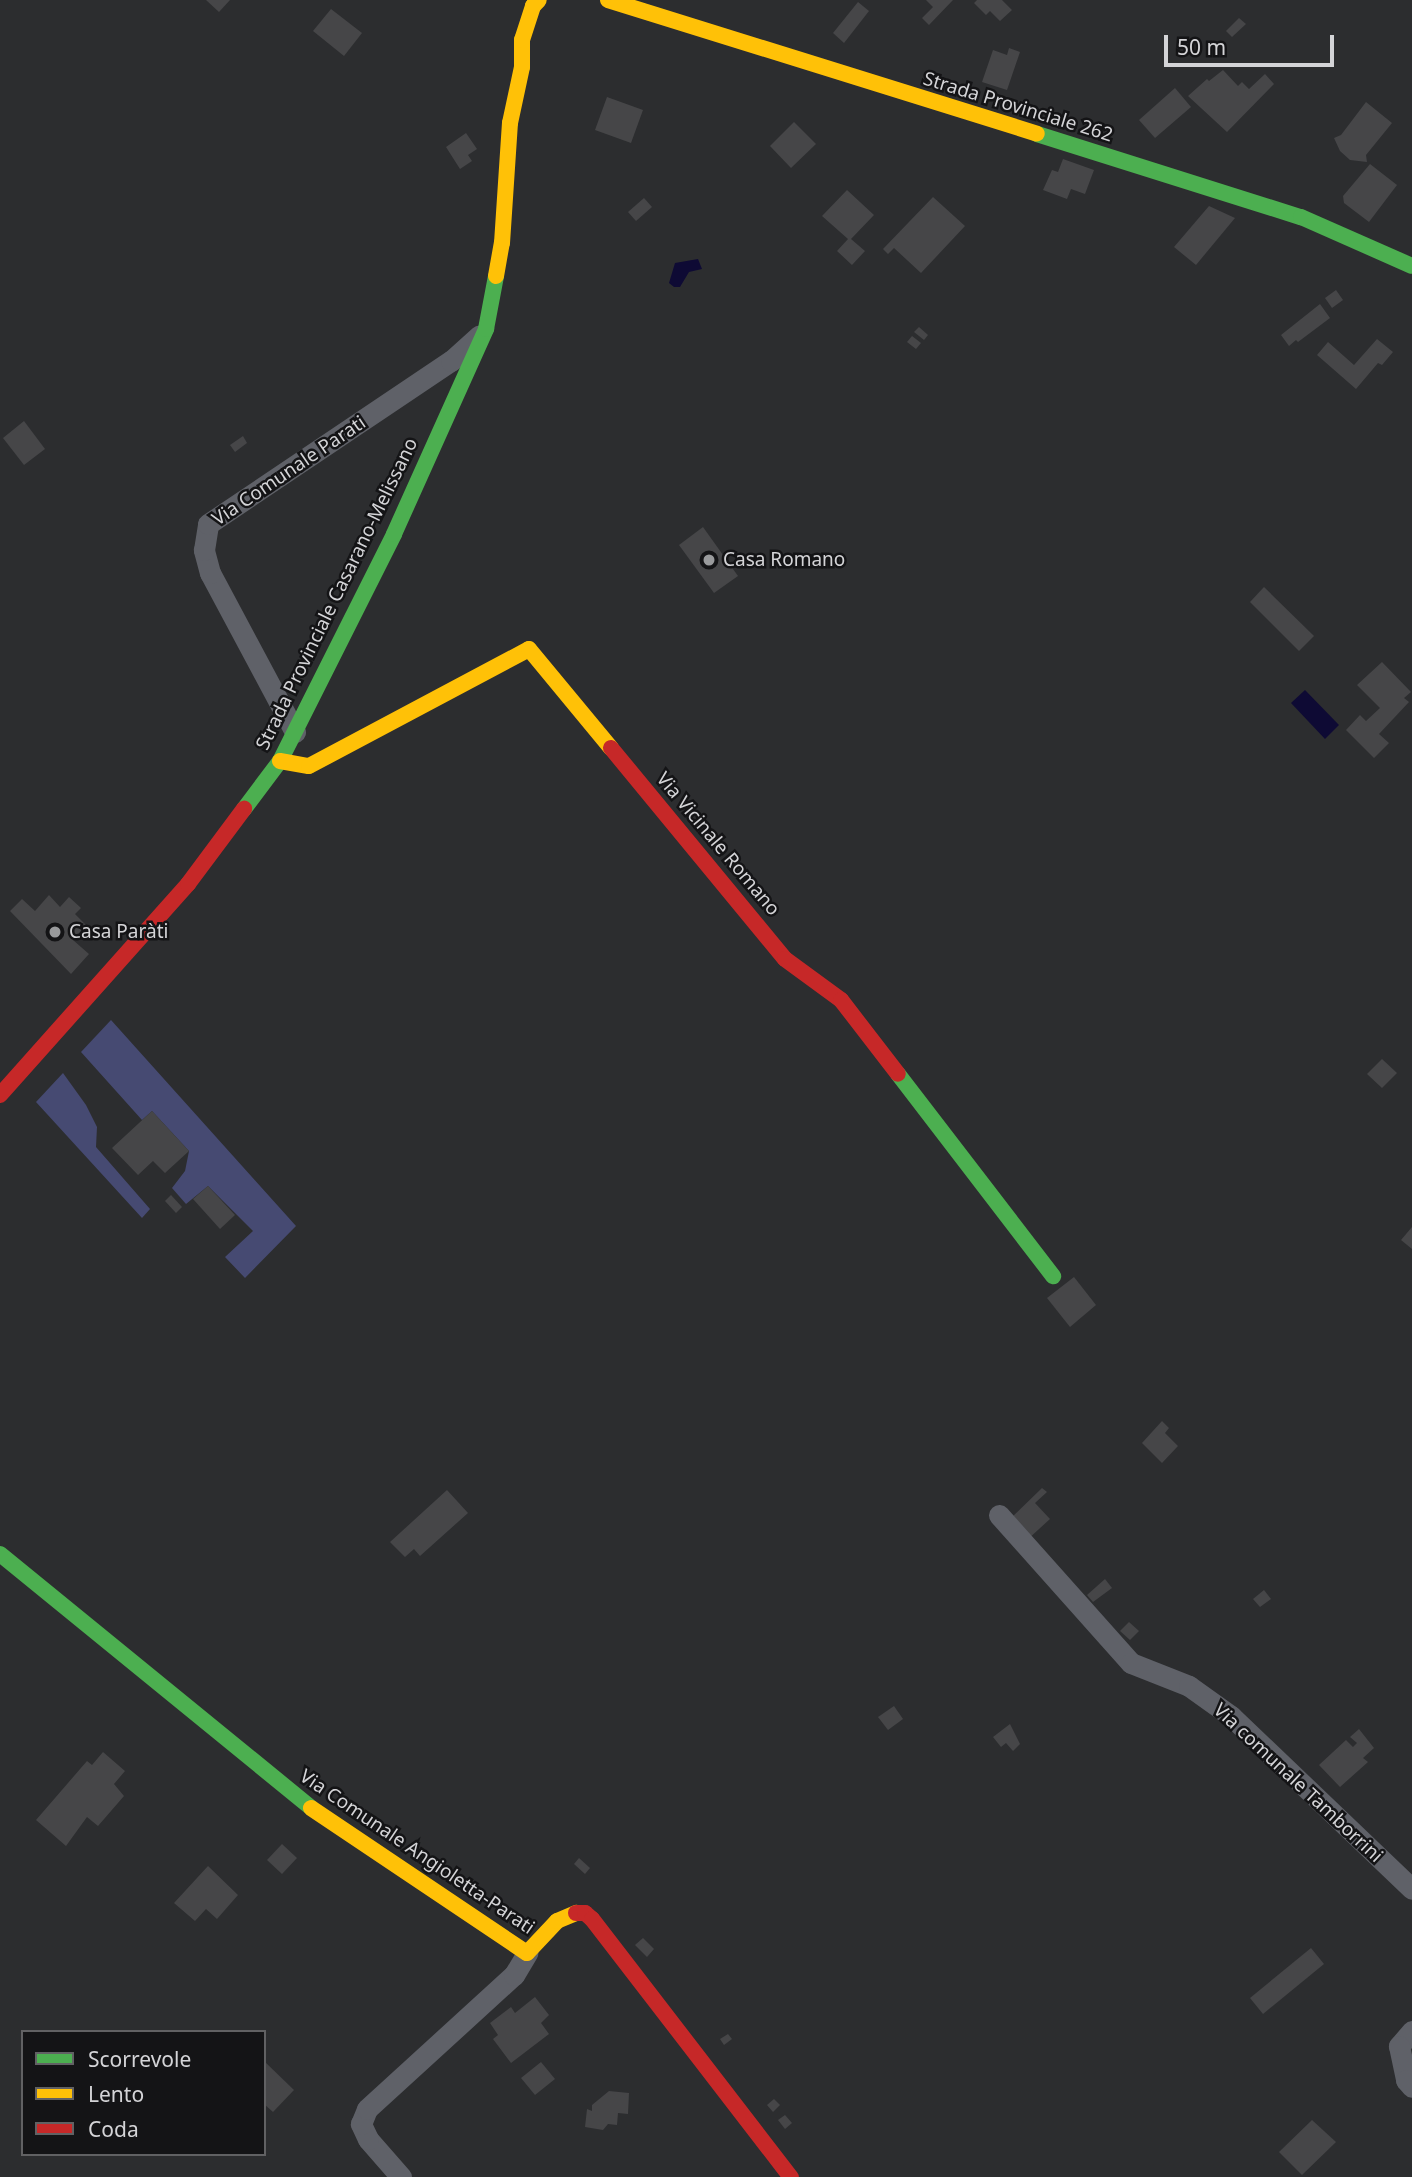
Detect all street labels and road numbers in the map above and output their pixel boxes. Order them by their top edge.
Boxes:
street label: Strada Provinciale 262 [921,67,1115,147]
street label: Via Comunale Parati [208,411,370,531]
street label: Strada Provinciale Casarano-Melissano [251,434,423,754]
street label: Via Vicinale Romano [651,768,785,920]
street label: Via comunale Tamborrini [1209,1699,1387,1867]
street label: Via Comunale Angioletta-Parati [295,1765,539,1939]

